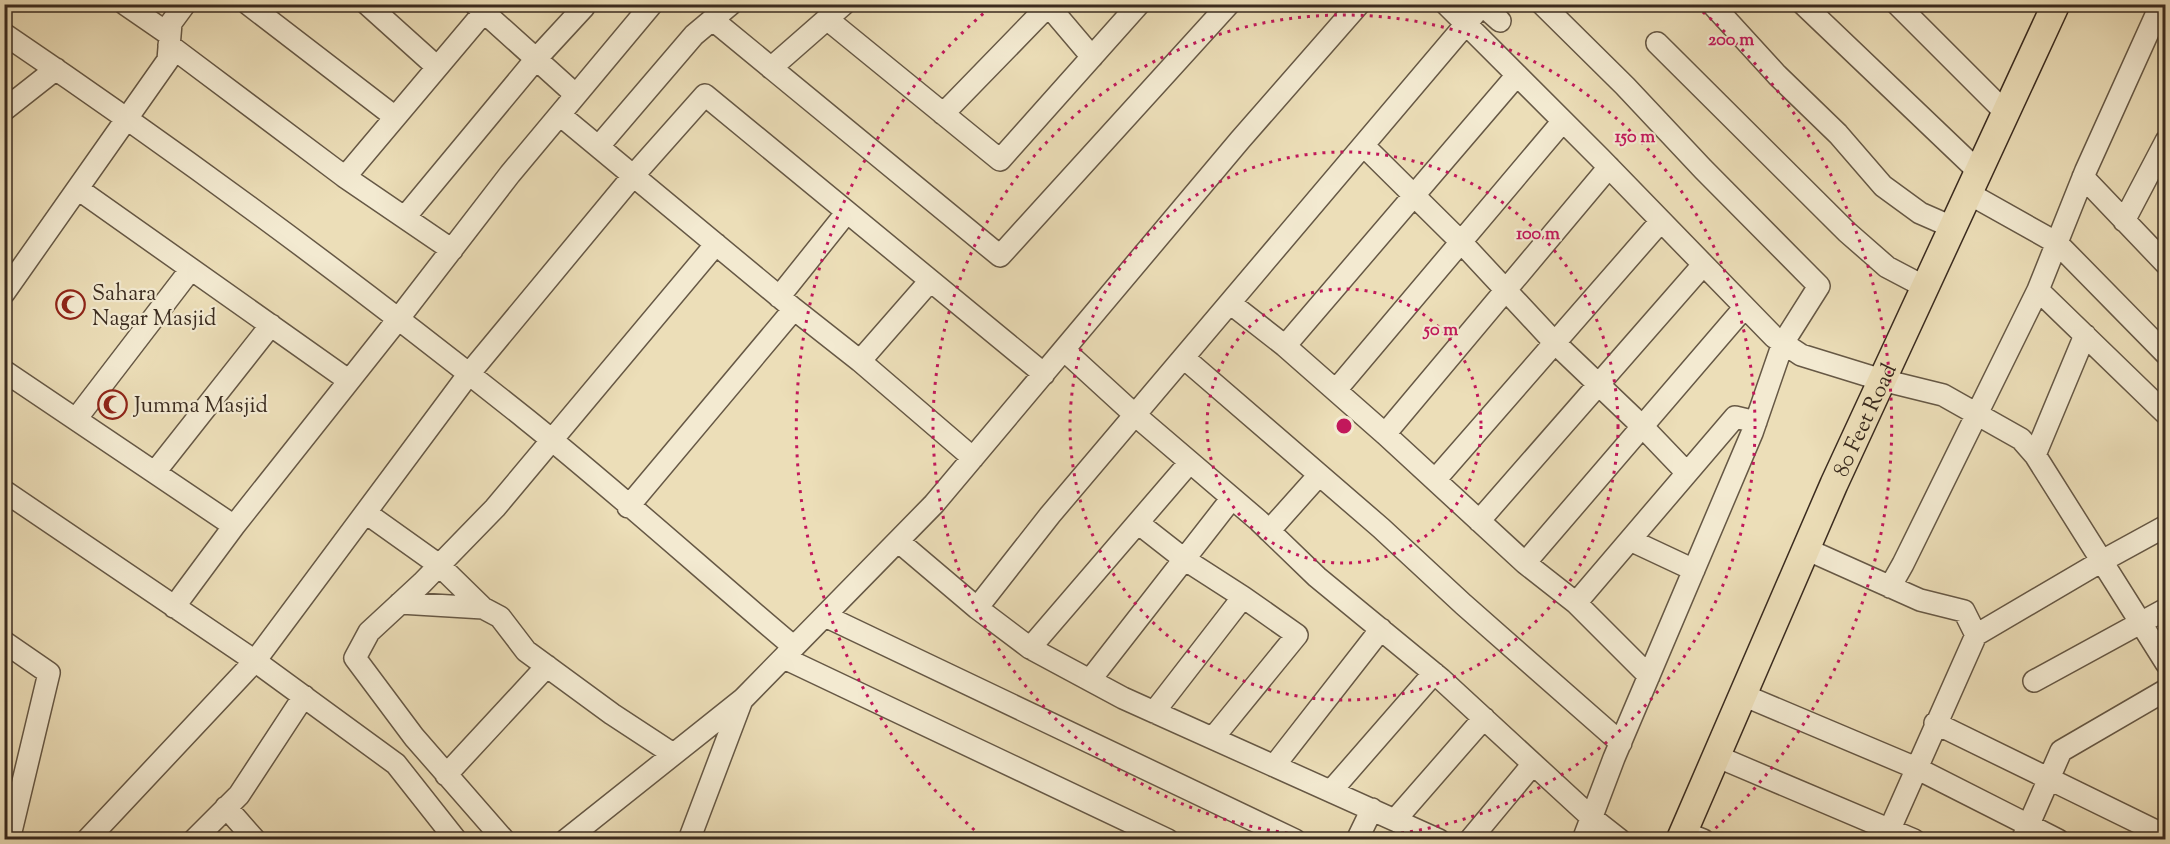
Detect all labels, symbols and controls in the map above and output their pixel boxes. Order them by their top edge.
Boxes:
text: 200 m [1708,28,1754,54]
text: 150 m [1615,125,1655,151]
text: 100 m [1516,222,1560,248]
place label: Sahara Nagar Masjid [92,279,217,336]
mosque icon: Sahara Nagar Masjid [55,289,87,321]
text: 50 m [1422,318,1458,344]
street label: 80 Feet Road [1827,359,1907,482]
mosque icon: Jumma Masjid [97,388,129,420]
place label: Jumma Masjid [133,391,268,423]
centre of rings [1334,416,1354,436]

